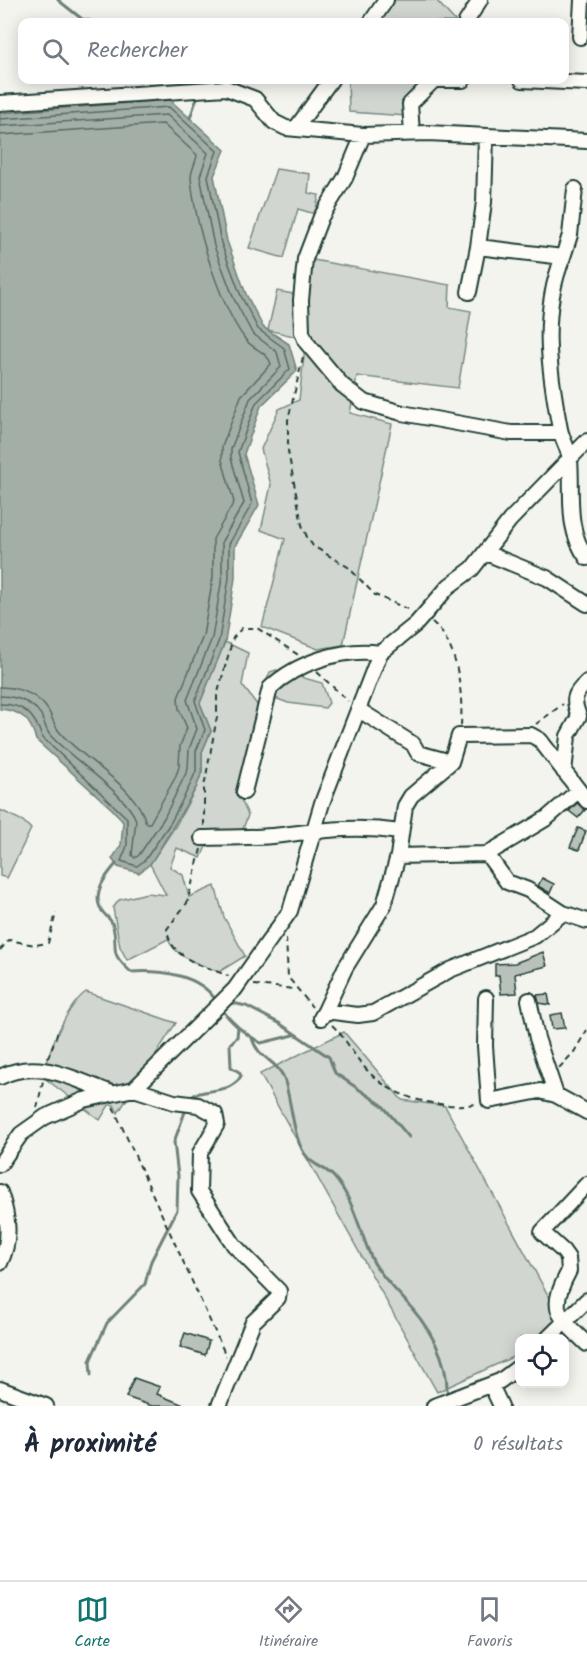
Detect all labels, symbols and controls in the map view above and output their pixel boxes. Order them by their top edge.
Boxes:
search box [18,18,569,84]
text: Rechercher [87,34,187,69]
icon: search [39,35,72,68]
map controls [515,1334,569,1388]
button: locate [515,1334,569,1388]
text: À proximité [24,1424,156,1466]
text: 0 résultats [473,1429,563,1461]
tab: Carte [74,1593,110,1654]
tab: Itinéraire [259,1593,318,1654]
tab: Favoris [467,1593,513,1654]

